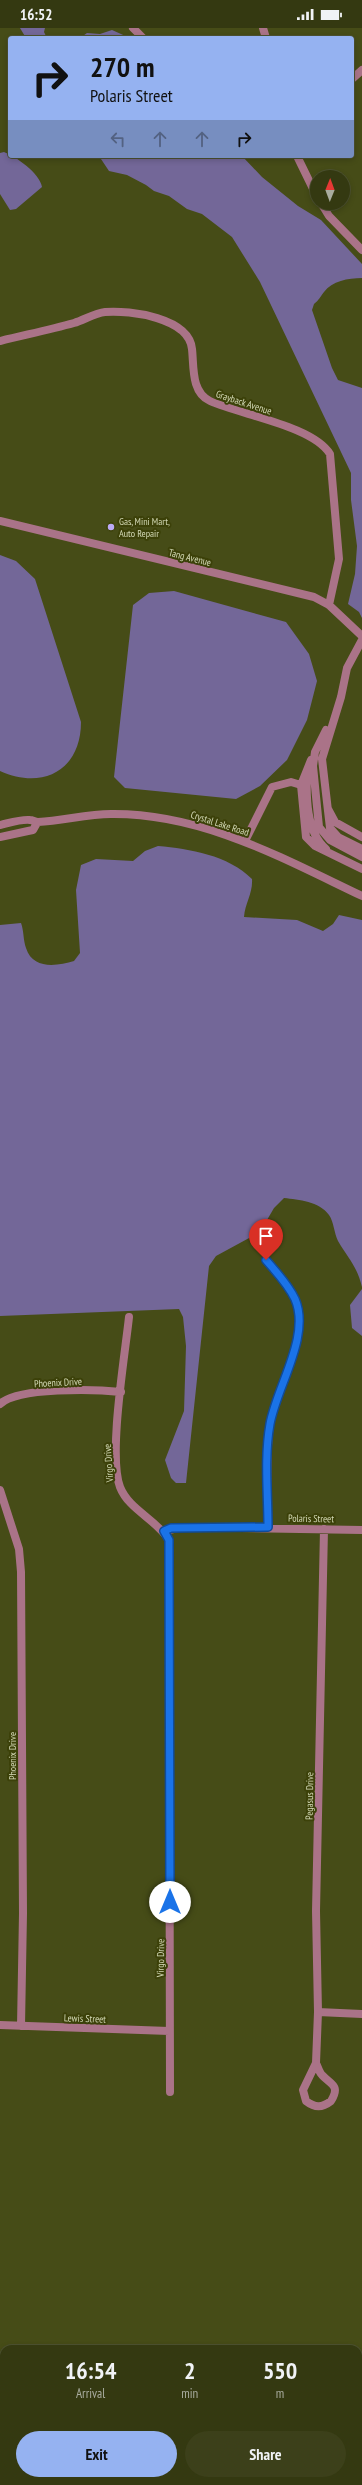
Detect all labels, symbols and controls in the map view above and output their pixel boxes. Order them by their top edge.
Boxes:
text: 16:52 [20,5,52,24]
text: 270 m [90,48,154,85]
icon: right [24,52,76,104]
text: Polaris Street [90,84,173,107]
icon: left [107,128,129,150]
icon: ahead [149,128,171,150]
icon: ahead [191,128,213,150]
icon: right [233,128,255,150]
north arrow [310,170,350,210]
map controls [310,170,350,210]
street label: Grayback Avenue [214,387,273,418]
place label: Gas, Mini Mart, Auto Repair [119,515,170,540]
marker: Gas, Mini Mart, Auto Repair [106,522,116,532]
street label: Tang Avenue [167,546,213,569]
street label: Crystal Lake Road [189,808,251,839]
pin [249,1219,283,1260]
icon: arrive [255,1225,277,1247]
street label: Phoenix Drive [34,1375,82,1390]
street label: Virgo Drive [101,1443,116,1484]
street label: Polaris Street [288,1512,334,1525]
street label: Phoenix Drive [6,1732,19,1780]
street label: Pegasus Drive [303,1772,316,1820]
position arrow [149,1881,191,1923]
street label: Virgo Drive [154,1939,167,1978]
street label: Lewis Street [64,2011,106,2026]
text: 16:54 [65,2355,117,2386]
text: 2 [184,2355,195,2386]
text: 550 [263,2355,297,2386]
text: Arrival [76,2385,105,2402]
text: min [181,2385,198,2402]
text: m [276,2385,284,2402]
button: Exit [16,2431,177,2477]
button: Share [185,2431,346,2477]

